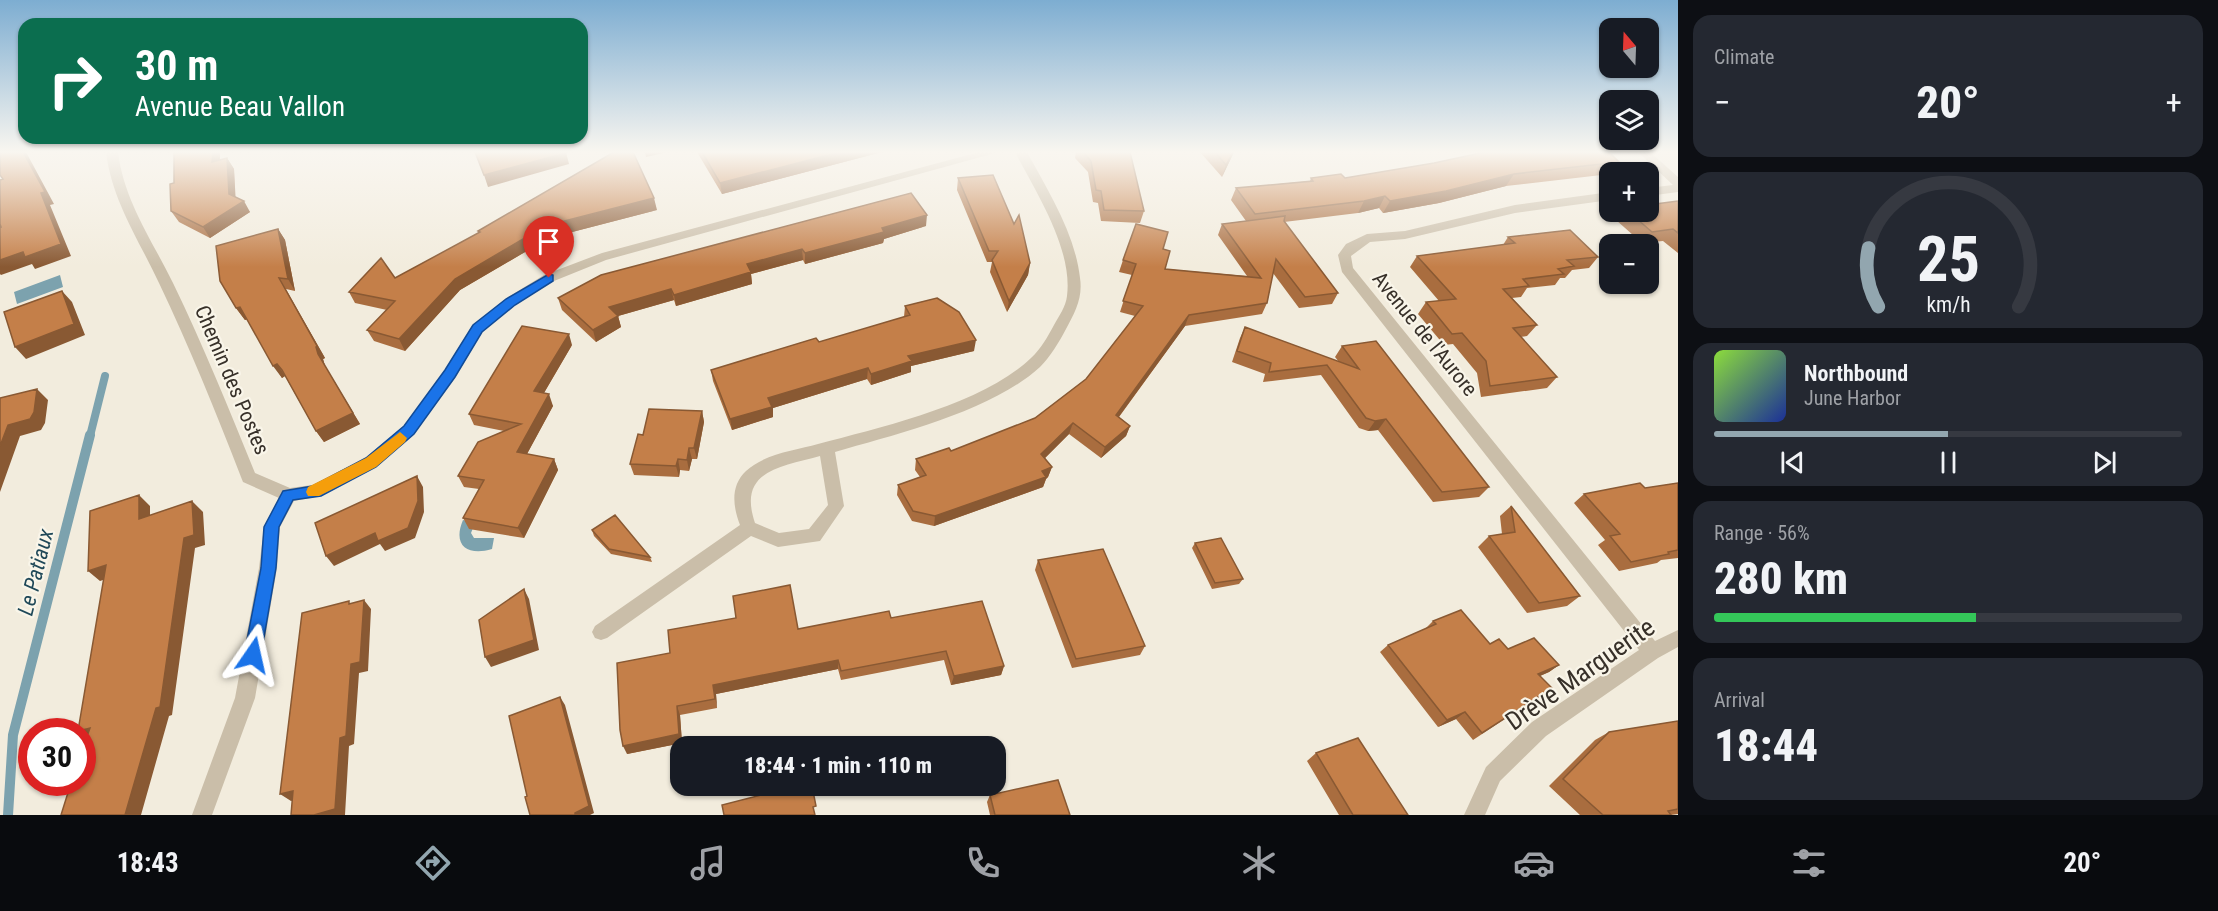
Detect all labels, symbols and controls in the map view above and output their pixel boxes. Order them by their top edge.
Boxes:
north arrow [1599,18,1659,78]
map controls [1599,18,1659,294]
text: 30 m [135,41,218,90]
icon: right [36,42,114,120]
text: Climate [1714,45,1774,69]
text: 20° [1916,76,1980,129]
text: − [1714,83,1731,122]
text: + [2166,83,2182,122]
button: layers [1599,90,1659,150]
text: Avenue Beau Vallon [135,91,345,123]
button: + [1599,162,1659,222]
pin [523,216,574,278]
text: 25 [1916,223,1980,296]
icon: arrive [532,225,565,258]
button: − [1599,234,1659,294]
street label: Avenue de l'Aurore [1368,267,1482,401]
text: km/h [1926,293,1970,318]
street label: Chemin des Postes [190,302,274,458]
text: Northbound [1804,361,1908,386]
text: June Harbor [1804,386,1901,410]
icon: previous [1776,446,1809,479]
icon: pause [1932,446,1965,479]
icon: next [2088,446,2121,479]
text: Range · 56% [1714,521,1810,545]
water label: Le Patiaux [13,526,58,618]
text: 280 km [1714,552,1848,605]
street label: Drève Marguerite [1500,612,1660,736]
position arrow [221,623,285,687]
text: Arrival [1714,688,1765,712]
speed limit sign: 30 [18,718,96,796]
text: 18:44 [1714,719,1818,772]
text: 18:44 · 1 min · 110 m [744,753,932,778]
icon: directions [412,842,454,884]
icon: music [687,842,729,884]
icon: phone [962,842,1004,884]
icon: climate [1238,842,1280,884]
icon: car [1513,842,1555,884]
icon: filters [1788,842,1830,884]
text: 18:43 [117,847,179,879]
text: 20° [2063,847,2101,879]

